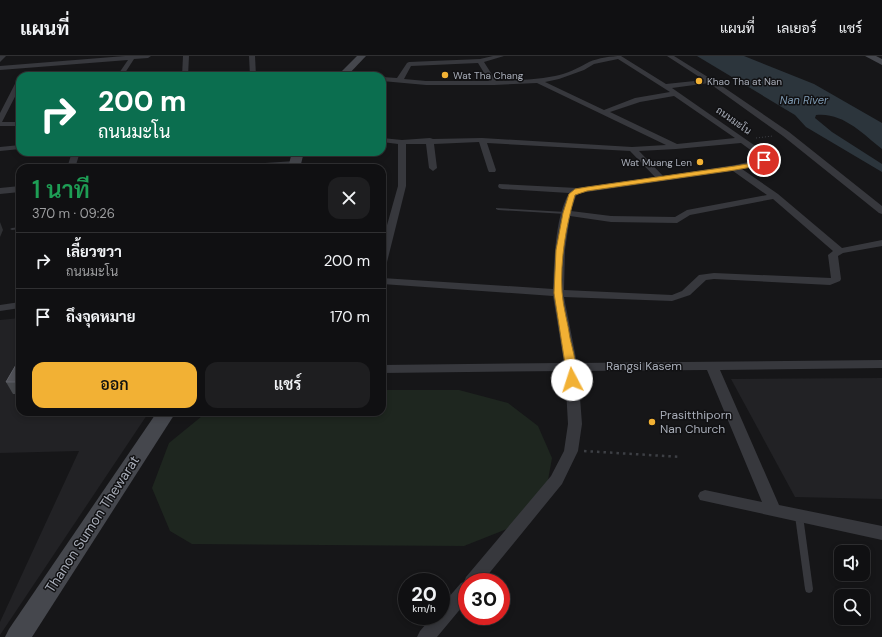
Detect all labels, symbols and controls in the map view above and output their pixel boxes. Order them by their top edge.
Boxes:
text: แผนที่ [20,16,69,41]
text: แผนที่ [720,19,755,37]
text: เลเยอร์ [777,19,817,37]
text: แชร์ [839,19,862,37]
place label: Wat Tha Chang [453,69,524,82]
marker: Wat Tha Chang [440,70,450,80]
place label: Khao Tha at Nan [707,75,782,88]
marker: Khao Tha at Nan [694,76,704,86]
text: 200 m [98,83,186,120]
icon: right [32,88,84,140]
water label: Nan River [780,93,829,107]
street label: ถนนมะโน [714,104,754,137]
text: ถนนมะโน [98,120,170,144]
pin [747,143,781,177]
icon: arrive [753,149,775,171]
place label: Wat Muang Len [621,156,692,169]
marker: Wat Muang Len [695,157,705,167]
text: 1 นาที [32,174,90,205]
button: close [328,177,370,219]
text: 370 m · 09:26 [32,205,115,222]
text: เลี้ยวขวา [66,242,122,262]
icon: right [32,250,54,272]
text: 200 m [324,251,370,271]
text: ถนนมะโน [66,263,118,280]
icon: arrive [32,306,54,328]
text: ถึงจุดหมาย [66,307,136,327]
text: 170 m [330,307,370,327]
street label: Rangsi Kasem [606,358,682,374]
position arrow [551,359,593,401]
button: ออก [32,362,197,408]
button: แชร์ [205,362,370,408]
place label: Prasitthiporn Nan Church [660,407,732,437]
marker: Prasitthiporn Nan Church [647,417,657,427]
street label: Thanon Sumon Thewarat [41,452,143,596]
map controls [834,545,870,625]
button: sound [834,545,870,581]
speed limit sign: 30 [458,573,510,625]
text: 20 [411,581,437,607]
button: search [834,589,870,625]
text: km/h [412,602,436,615]

